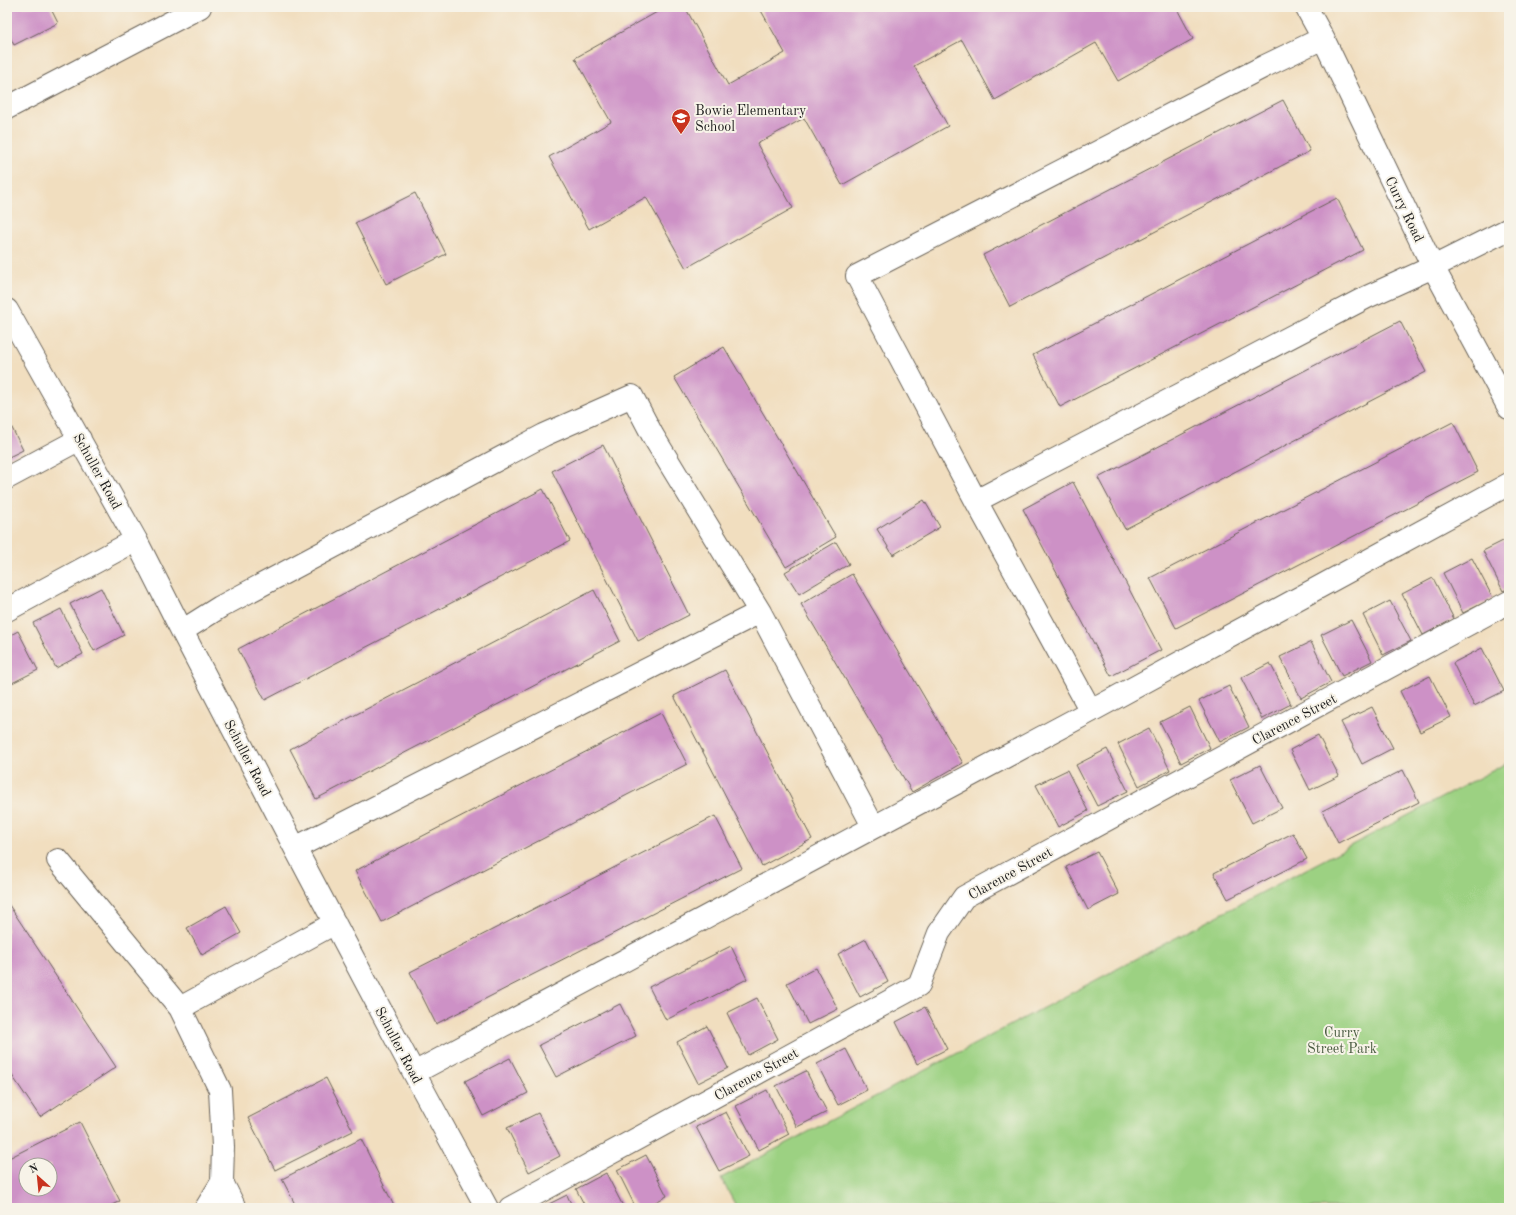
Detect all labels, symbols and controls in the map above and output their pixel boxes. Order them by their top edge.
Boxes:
place label: Bowie Elementary School [695,104,807,134]
school or university icon: Bowie Elementary School [670,107,692,135]
street label: Curry Road [1382,175,1426,244]
street label: Schuller Road [70,431,124,512]
street label: Clarence Street [1250,692,1339,748]
street label: Schuller Road [221,718,273,799]
street label: Clarence Street [966,845,1055,903]
street label: Schuller Road [372,1005,424,1086]
park label: Curry Street Park [1307,1026,1377,1056]
street label: Clarence Street [712,1046,801,1104]
north arrow [18,1157,58,1197]
text: N [28,1162,41,1176]

